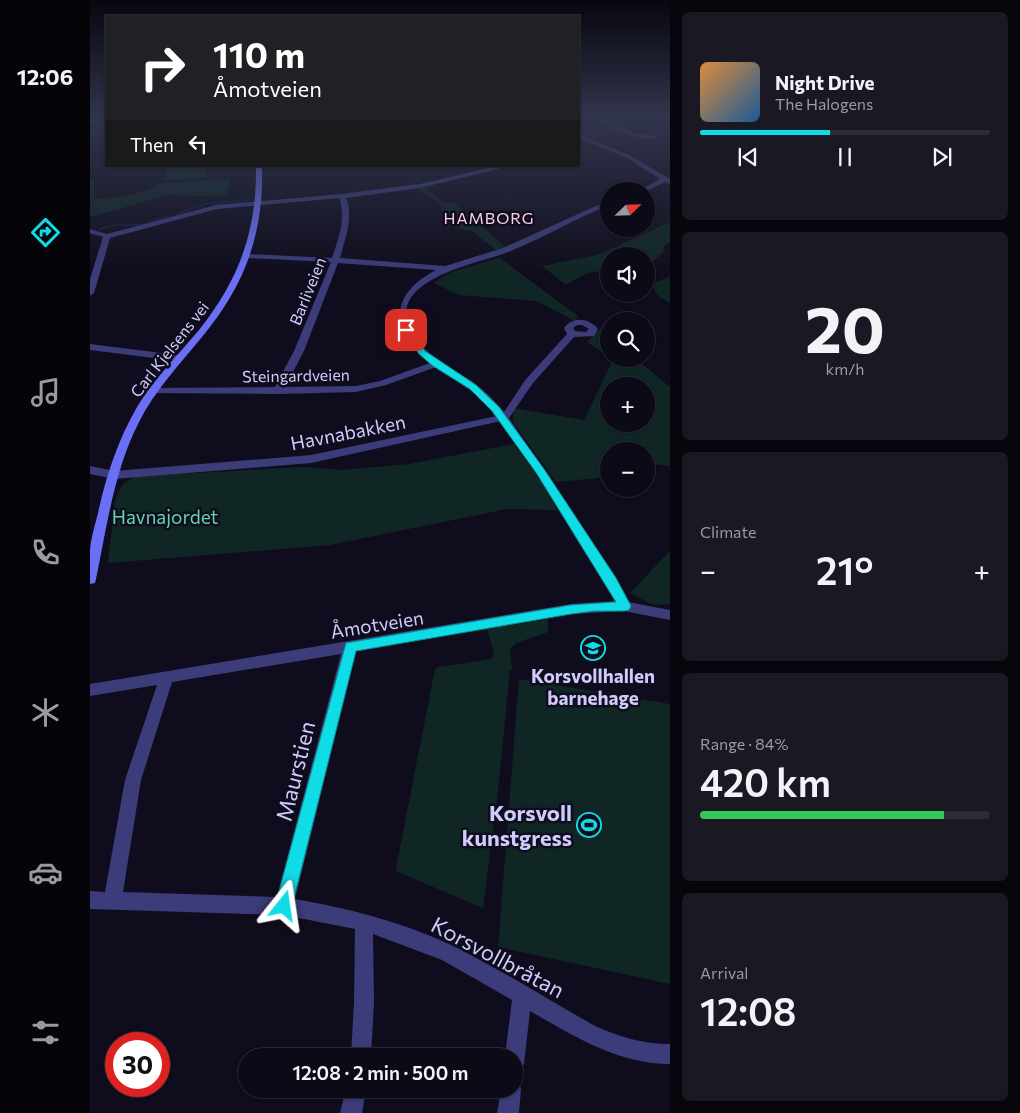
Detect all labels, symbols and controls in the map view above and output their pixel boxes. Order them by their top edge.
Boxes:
text: 110 m [213,32,305,75]
icon: right [130,35,195,100]
text: 12:06 [17,63,73,90]
text: Night Drive [775,71,875,94]
text: Åmotveien [213,75,322,102]
text: The Halogens [775,94,873,113]
icon: left [184,130,212,158]
text: Then [130,133,174,156]
icon: previous [734,143,762,171]
icon: pause [831,143,859,171]
icon: next [928,143,956,171]
north arrow [600,182,655,238]
map controls [600,182,655,497]
district label: HAMBORG [444,208,534,227]
icon: directions [28,215,63,250]
button: sound [600,247,655,302]
street label: Barliveien [285,254,329,328]
text: 20 [805,287,885,366]
street label: Carl Kjelsens vei [126,297,212,401]
pin [385,309,427,351]
button: search [600,312,655,367]
icon: arrive [392,316,420,344]
text: km/h [826,359,864,378]
street label: Steingardveien [242,365,350,385]
icon: music [28,375,63,410]
button: + [600,377,655,432]
street label: Havnabakken [288,410,408,454]
button: − [600,442,655,497]
park label: Havnajordet [112,505,219,528]
text: Climate [700,522,756,541]
icon: phone [28,535,63,570]
text: 21° [816,546,873,593]
text: − [700,553,716,587]
text: + [974,553,990,587]
street label: Åmotveien [329,604,425,643]
school or university icon: Korsvollhallen barnehage [580,635,606,661]
place label: Korsvollhallen barnehage [531,664,655,709]
icon: climate [28,695,63,730]
street label: Maurstien [270,718,320,824]
text: Range · 84% [700,734,788,753]
text: 420 km [700,758,831,805]
place label: Korsvoll kunstgress [462,799,572,851]
sports icon: Korsvoll kunstgress [576,812,602,838]
icon: car [28,855,63,890]
position arrow [257,879,309,931]
street label: Korsvollbråtan [427,911,569,1003]
text: Arrival [700,963,748,982]
text: 12:08 [700,987,796,1034]
icon: filters [28,1015,63,1050]
speed limit sign: 30 [105,1032,170,1097]
text: 12:08 · 2 min · 500 m [293,1061,468,1084]

